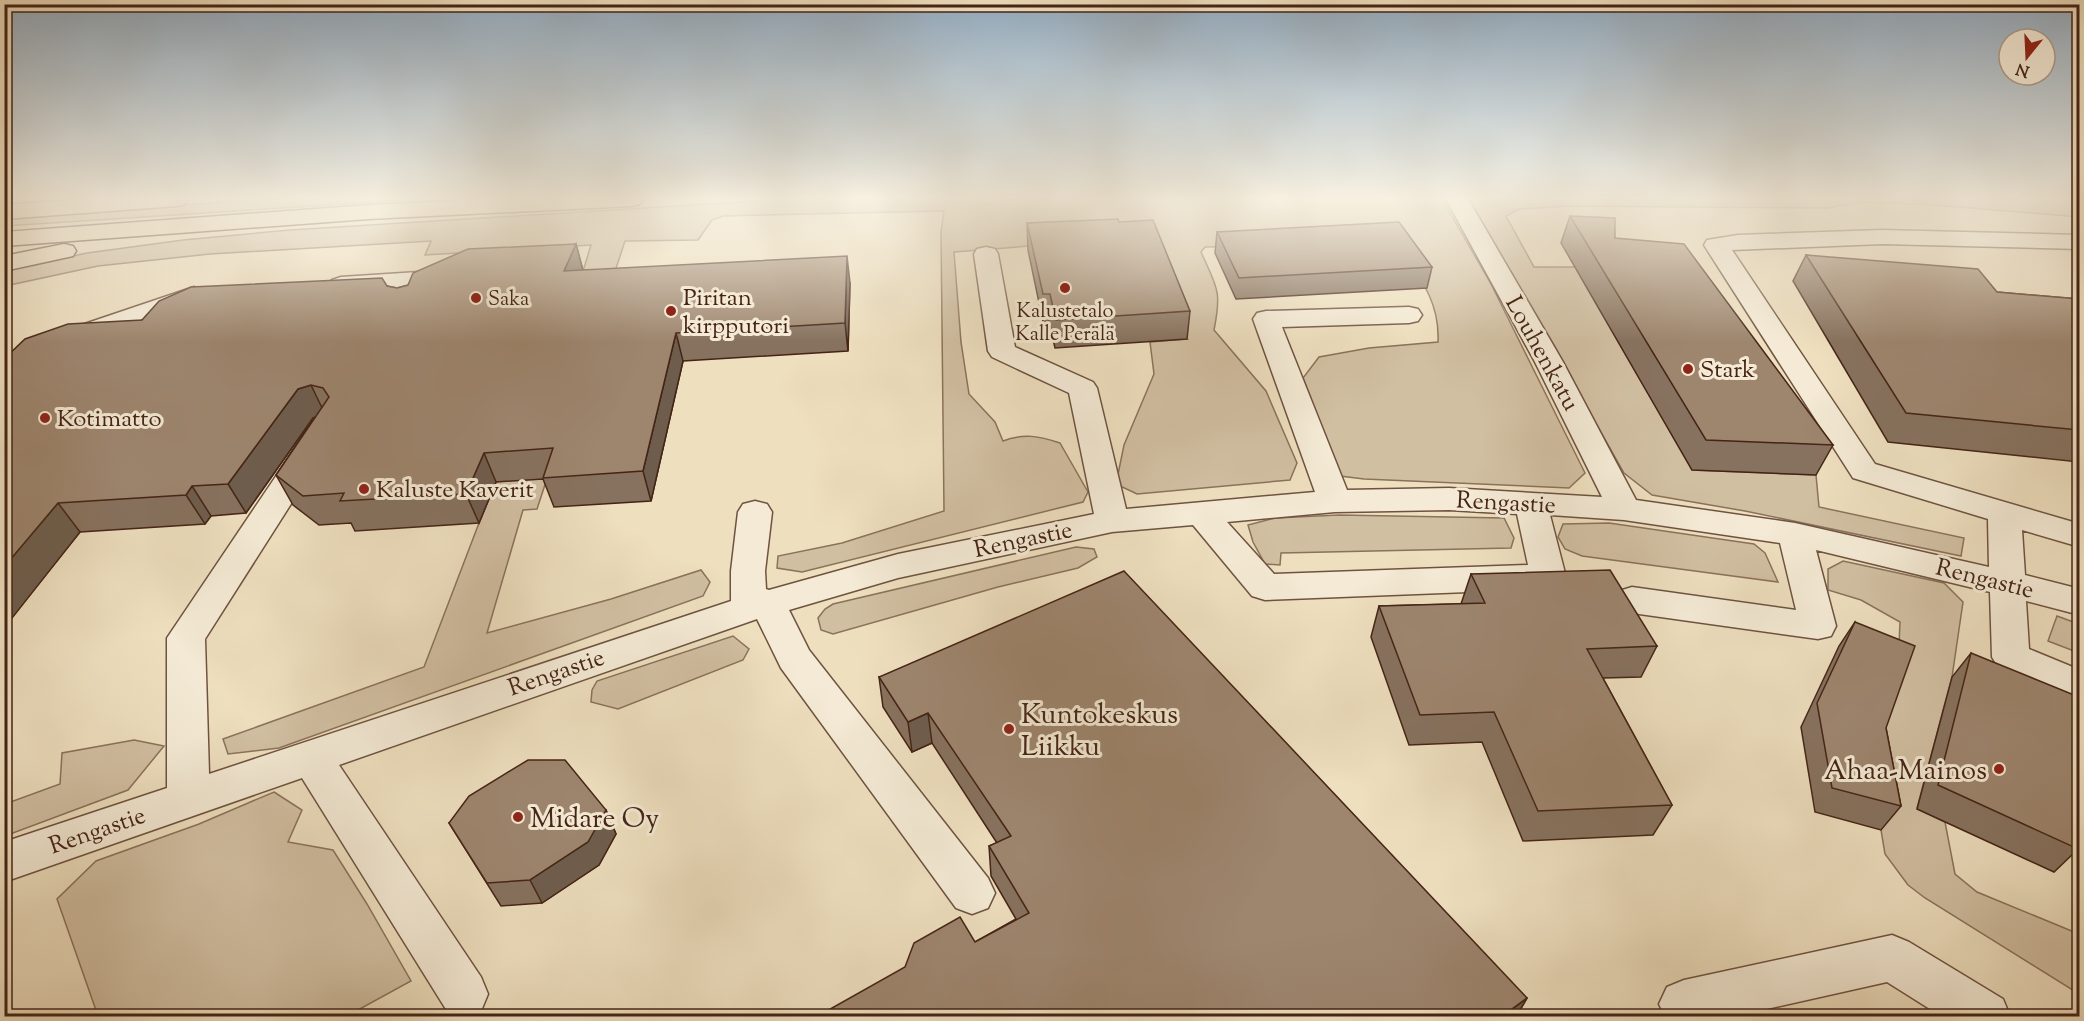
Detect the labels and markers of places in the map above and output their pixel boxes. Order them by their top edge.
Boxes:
marker: Kalustetalo Kalle Perälä [1058,281,1072,295]
place label: Piritan kirpputori [683,282,789,344]
place label: Saka [488,286,529,315]
marker: Saka [469,291,483,305]
place label: Kalustetalo Kalle Perälä [1015,298,1115,350]
marker: Piritan kirpputori [664,304,678,318]
place label: Stark [1700,354,1755,388]
marker: Stark [1681,362,1695,376]
place label: Kotimatto [57,403,162,437]
marker: Kotimatto [38,411,52,425]
place label: Kaluste Kaverit [376,474,534,508]
marker: Kaluste Kaverit [357,482,371,496]
place label: Kuntokeskus Liikku [1021,696,1178,768]
marker: Kuntokeskus Liikku [1002,722,1016,736]
place label: Ahaa-Mainos [1824,752,1987,792]
marker: Ahaa-Mainos [1992,762,2006,776]
place label: Midare Oy [530,800,659,840]
marker: Midare Oy [511,810,525,824]

